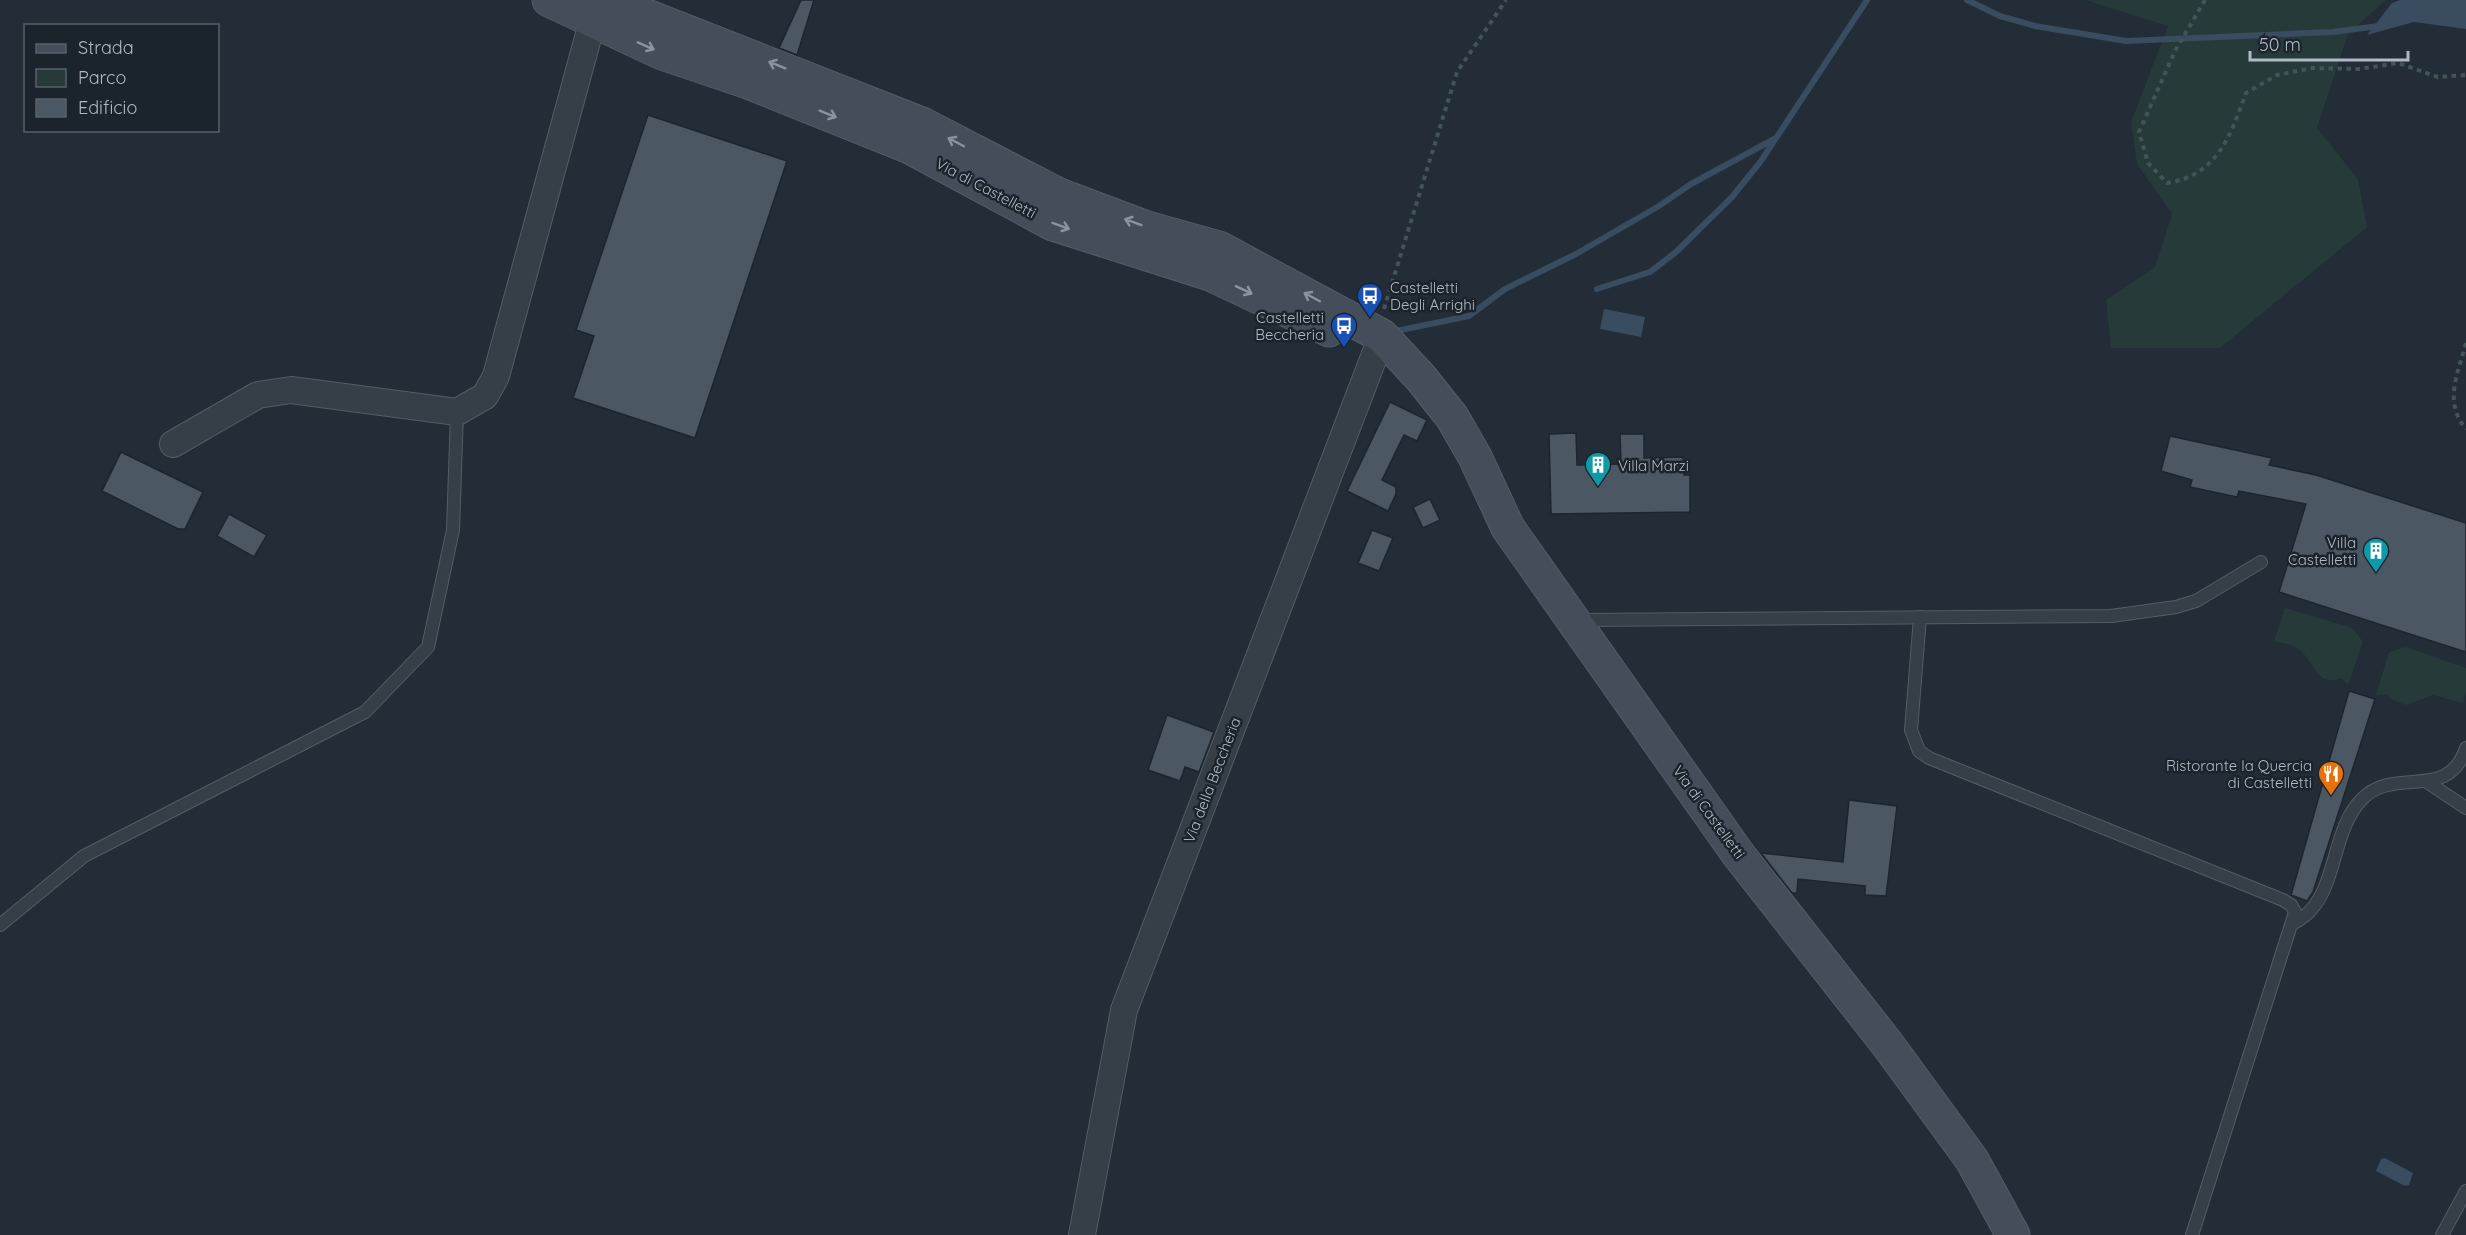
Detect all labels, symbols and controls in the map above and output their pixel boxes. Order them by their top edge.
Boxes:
legend [24,24,219,132]
scale bar [2250,24,2408,62]
text: 50 m [2259,33,2301,56]
text: Strada [78,36,134,59]
one-way arrow [636,41,654,53]
one-way arrow [768,59,786,70]
text: Parco [78,66,126,89]
text: Edificio [78,96,137,119]
one-way arrow [819,109,837,120]
one-way arrow [948,136,965,148]
street label: Via di Castelletti [933,154,1039,222]
one-way arrow [1124,216,1143,227]
one-way arrow [1051,221,1069,232]
place label: Castelletti Degli Arrighi [1390,278,1475,314]
bus stop icon: Castelletti Degli Arrighi [1355,281,1385,319]
one-way arrow [1235,285,1253,296]
one-way arrow [1304,291,1322,302]
place label: Castelletti Beccheria [1255,308,1324,344]
bus stop icon: Castelletti Beccheria [1329,311,1359,349]
building icon: Villa Marzi [1583,450,1613,488]
place label: Villa Marzi [1618,456,1689,475]
place label: Villa Castelletti [2288,533,2356,569]
building icon: Villa Castelletti [2361,536,2391,574]
street label: Via della Beccheria [1179,715,1245,845]
place label: Ristorante la Quercia di Castelletti [2166,756,2312,792]
restaurant icon: Ristorante la Quercia di Castelletti [2316,759,2346,797]
street label: Via di Castelletti [1669,762,1749,862]

